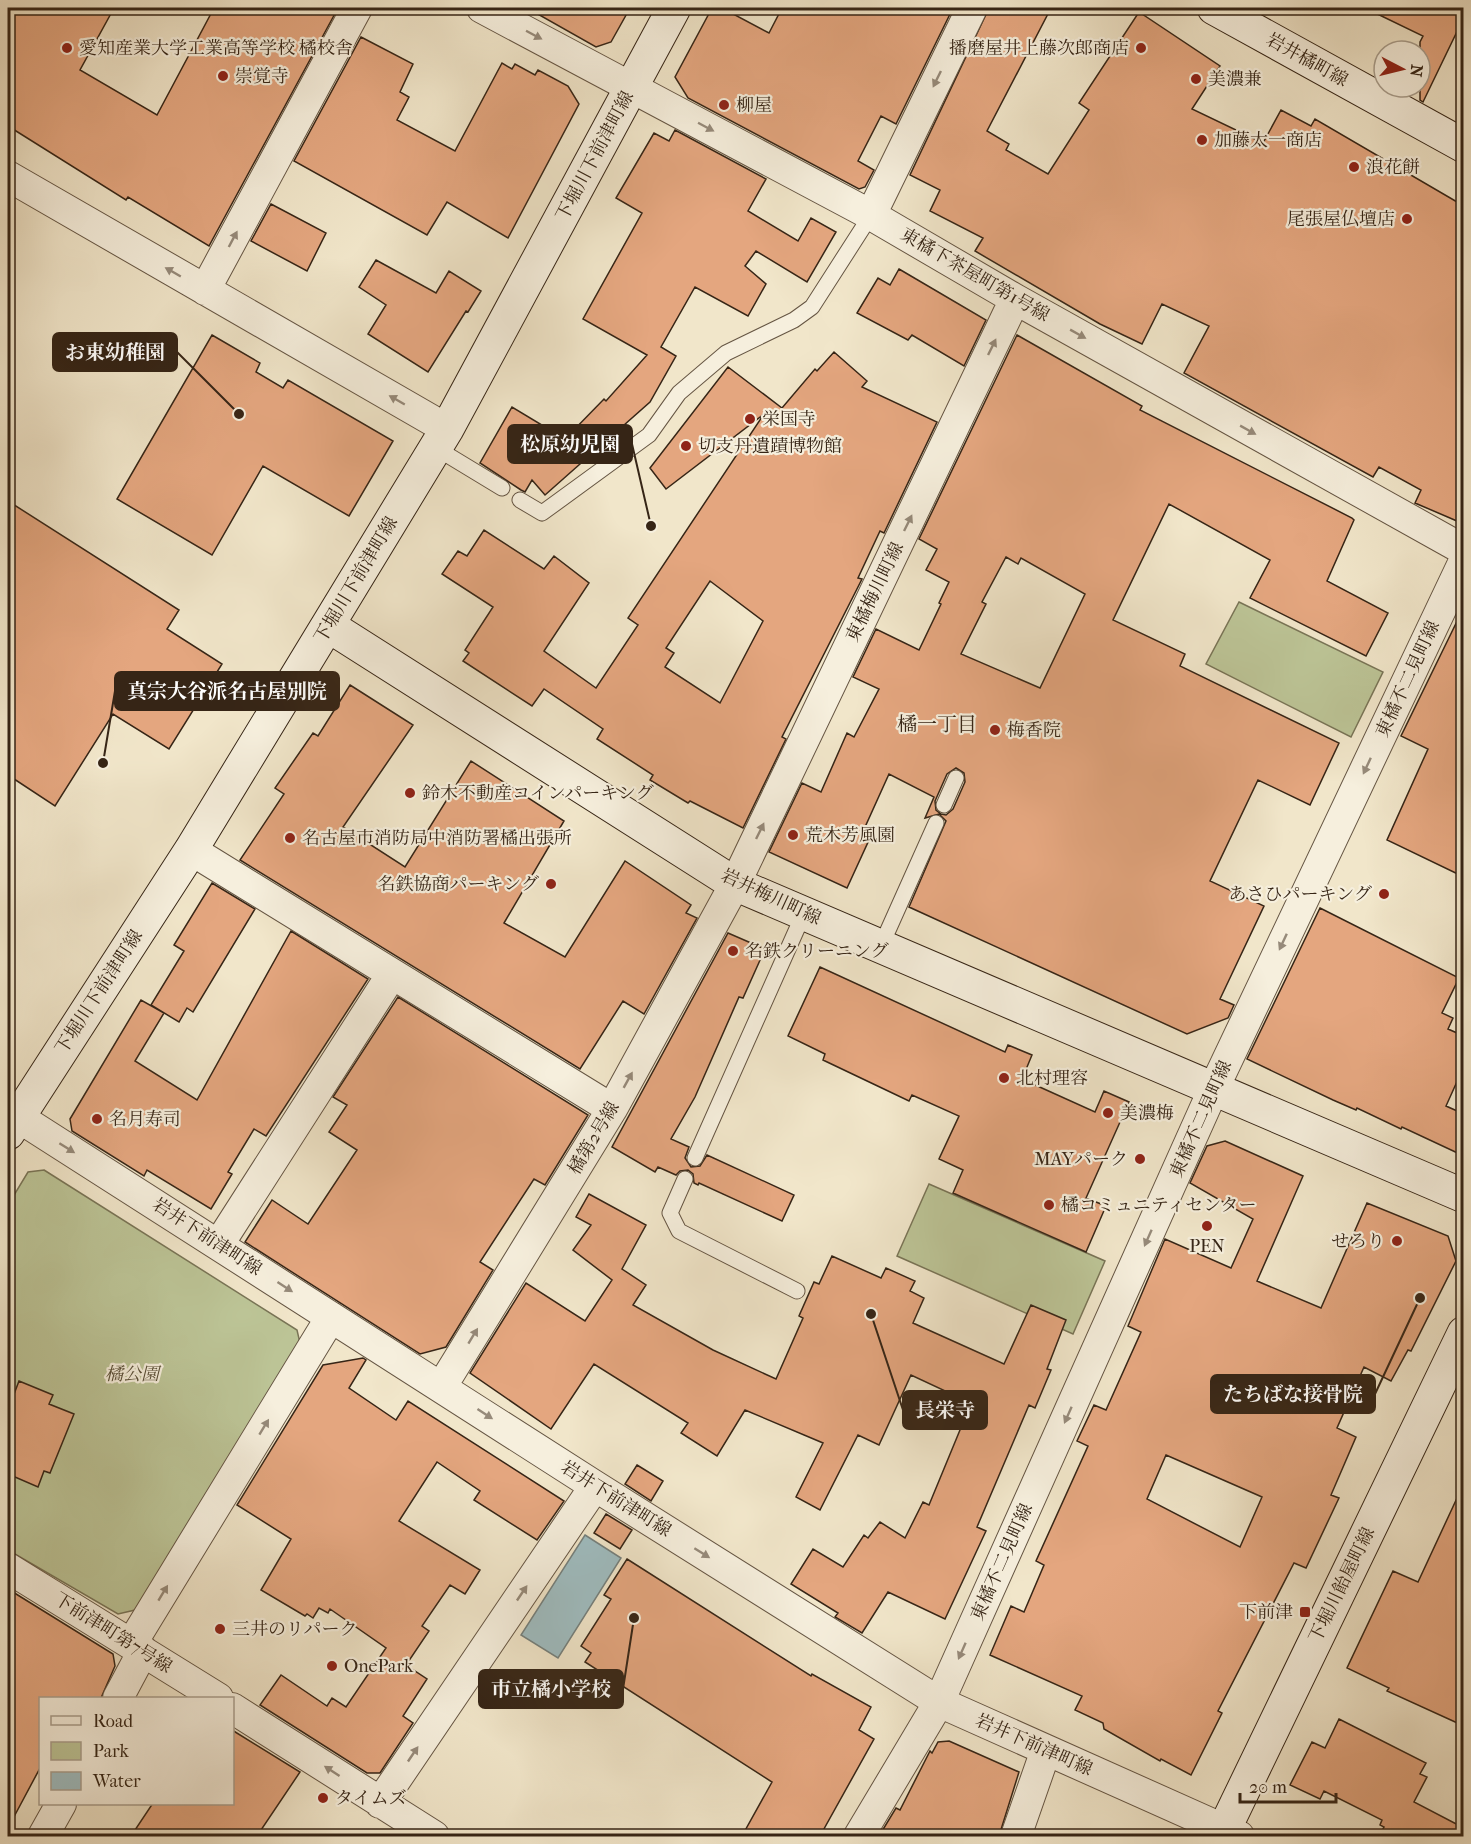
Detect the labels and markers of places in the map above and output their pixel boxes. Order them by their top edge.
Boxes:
place label: 愛知産業大学工業高等学校 橘校舎 [79,38,353,59]
place label: 播磨屋井上藤次郎商店 [949,38,1129,59]
marker: 愛知産業大学工業高等学校 橘校舎 [60,41,74,55]
marker: 播磨屋井上藤次郎商店 [1134,41,1148,55]
place label: 崇覚寺 [235,66,289,87]
marker: 崇覚寺 [216,69,230,83]
place label: 美濃兼 [1208,69,1262,90]
marker: 美濃兼 [1189,72,1203,86]
place label: 柳屋 [736,95,772,116]
marker: 柳屋 [717,98,731,112]
place label: 加藤太一商店 [1214,130,1322,151]
marker: 加藤太一商店 [1195,133,1209,147]
place label: 浪花餅 [1366,157,1420,178]
marker: 浪花餅 [1347,160,1361,174]
place label: 尾張屋仏壇店 [1287,209,1395,230]
marker: 尾張屋仏壇店 [1400,212,1414,226]
callout: お東幼稚園 [53,333,177,371]
place label: 栄国寺 [762,409,816,430]
marker: 栄国寺 [743,412,757,426]
callout: 松原幼児園 [508,425,632,463]
place label: 切支丹遺蹟博物館 [698,436,842,457]
marker: 切支丹遺蹟博物館 [679,439,693,453]
callout: 真宗大谷派名古屋別院 [115,672,339,710]
place label: 梅香院 [1007,720,1061,741]
marker: 梅香院 [988,723,1002,737]
place label: 鈴木不動産コインパーキング [422,783,654,804]
marker: 鈴木不動産コインパーキング [403,786,417,800]
place label: 荒木芳風園 [805,825,895,846]
place label: 名古屋市消防局中消防署橘出張所 [302,828,572,849]
marker: 荒木芳風園 [786,828,800,842]
marker: 名古屋市消防局中消防署橘出張所 [283,831,297,845]
place label: 名鉄協商パーキング [378,874,539,895]
marker: 名鉄協商パーキング [544,877,558,891]
place label: あさひパーキング [1229,884,1372,905]
marker: あさひパーキング [1377,887,1391,901]
place label: 名鉄クリーニング [745,941,889,962]
marker: 名鉄クリーニング [726,944,740,958]
place label: 北村理容 [1016,1068,1088,1089]
marker: 北村理容 [997,1071,1011,1085]
place label: 美濃梅 [1120,1103,1174,1124]
marker: 美濃梅 [1101,1106,1115,1120]
place label: 名月寿司 [109,1109,181,1130]
marker: 名月寿司 [90,1112,104,1126]
place label: MAYパーク [1034,1149,1128,1170]
marker: MAYパーク [1133,1152,1147,1166]
place label: 橘コミュニティセンター [1061,1195,1256,1216]
marker: 橘コミュニティセンター [1042,1198,1056,1212]
marker: PEN [1200,1219,1214,1233]
place label: せろり [1331,1231,1385,1252]
marker: せろり [1390,1234,1404,1248]
place label: PEN [1189,1236,1225,1257]
callout: たちばな接骨院 [1211,1375,1375,1413]
callout: 長栄寺 [903,1391,987,1429]
place label: 下前津 [1239,1602,1293,1623]
marker: 下前津 [1298,1605,1312,1619]
place label: 三井のリパーク [232,1619,357,1640]
marker: 三井のリパーク [213,1622,227,1636]
place label: OnePark [344,1656,414,1677]
marker: OnePark [325,1659,339,1673]
callout: 市立橘小学校 [479,1670,623,1708]
place label: タイムズ [335,1788,407,1809]
marker: タイムズ [316,1791,330,1805]

